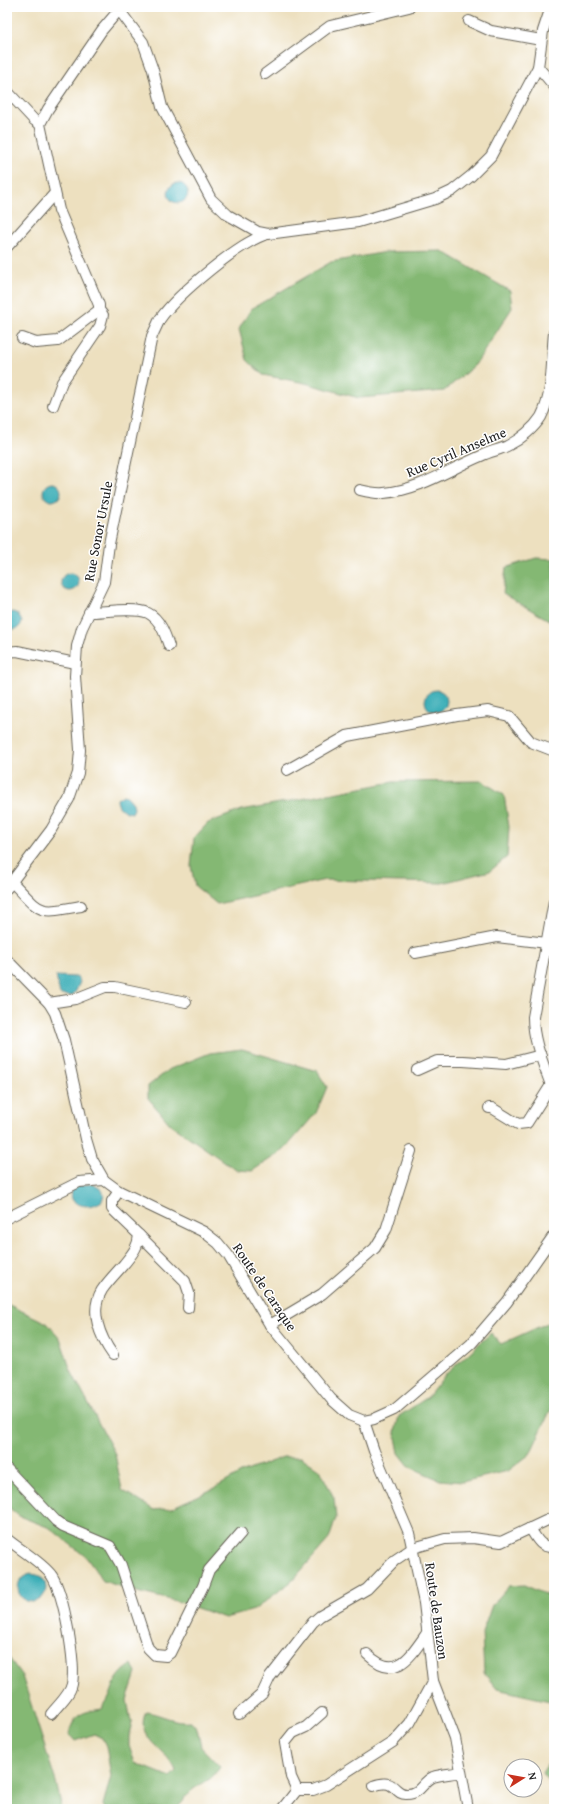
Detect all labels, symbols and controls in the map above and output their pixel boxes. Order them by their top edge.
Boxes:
street label: Rue Cyril Anselme [403,422,510,482]
street label: Rue Sonor Ursule [78,479,118,583]
street label: Route de Caraque [228,1239,302,1335]
street label: Route de Bauzon [420,1561,454,1661]
north arrow [503,1758,543,1798]
text: N [524,1771,541,1782]

